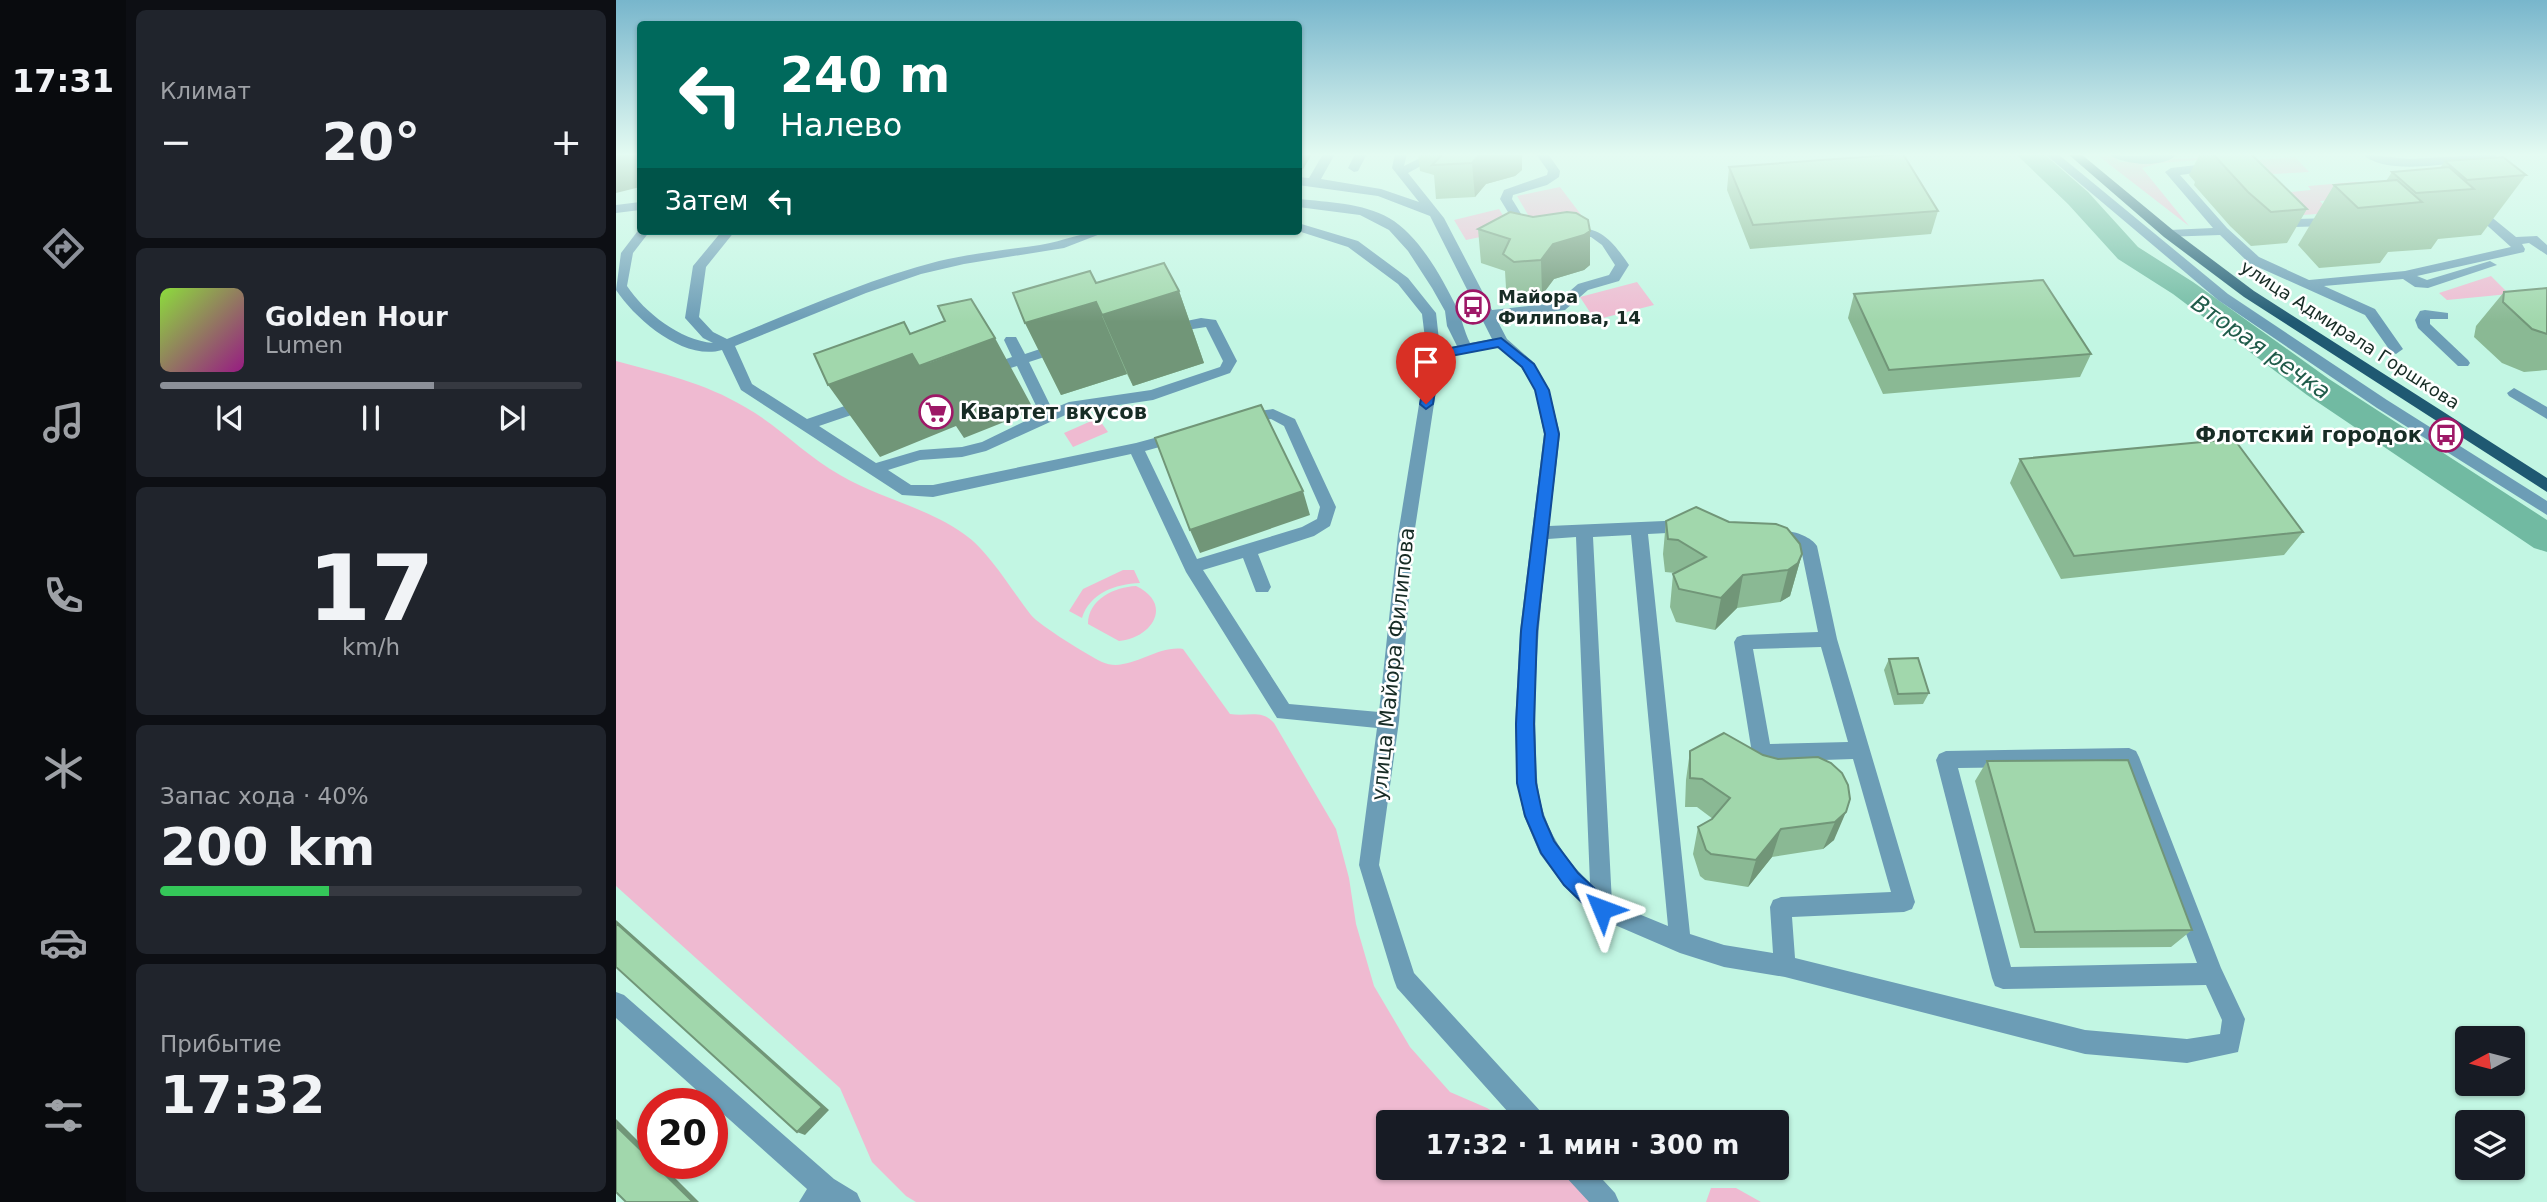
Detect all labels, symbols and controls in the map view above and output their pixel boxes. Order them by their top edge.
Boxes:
text: 240 m [780,47,950,104]
icon: left [665,49,756,140]
text: 17:31 [12,62,114,100]
text: Климат [160,78,251,104]
text: Налево [780,106,902,144]
text: 20° [322,112,420,172]
text: − [160,120,192,164]
text: + [550,120,582,164]
icon: left [762,182,800,220]
text: Затем [665,186,748,216]
icon: directions [39,224,88,273]
street label: улица Адмирала Горшкова [2237,256,2464,413]
place label: Майора Филипова, 14 [1498,286,1641,328]
bus stop icon: Майора Филипова, 14 [1454,288,1492,326]
water label: Вторая речка [2187,289,2335,405]
text: Golden Hour [265,302,448,332]
text: Lumen [265,332,343,358]
pin [1396,332,1456,404]
icon: arrive [1407,343,1445,381]
supermarket icon: Квартет вкусов [917,393,955,431]
icon: music [39,398,88,447]
icon: previous [211,399,249,437]
icon: pause [352,399,390,437]
icon: next [493,399,531,437]
place label: Квартет вкусов [960,400,1147,424]
bus stop icon: Флотский городок [2427,416,2465,454]
place label: Флотский городок [2195,423,2422,447]
street label: улица Майора Филипова [1367,526,1419,802]
text: 17 [308,536,434,641]
icon: phone [39,571,88,620]
text: km/h [342,634,400,660]
icon: climate [39,744,88,793]
text: Запас хода · 40% [160,783,369,809]
text: 200 km [160,817,375,877]
position arrow [1565,872,1639,946]
icon: car [39,918,88,967]
north arrow [2455,1026,2525,1096]
map controls [2455,1026,2525,1180]
text: Прибытие [160,1031,282,1057]
text: 17:32 [160,1065,326,1125]
speed limit sign: 20 [637,1088,728,1179]
icon: filters [39,1091,88,1140]
button: layers [2455,1110,2525,1180]
text: 17:32 · 1 мин · 300 m [1426,1130,1739,1160]

